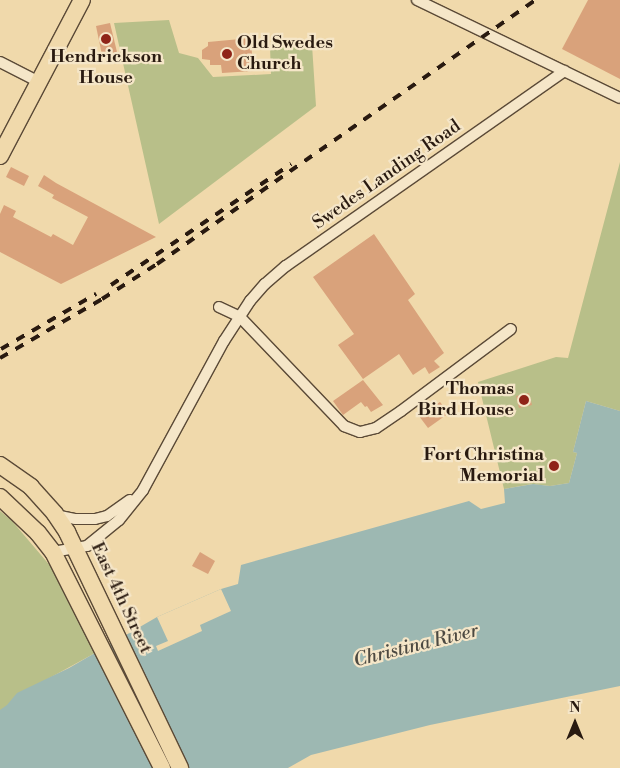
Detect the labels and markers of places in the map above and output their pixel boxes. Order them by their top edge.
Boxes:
marker: Hendrickson House [100,33,112,45]
place label: Old Swedes Church [237,33,333,76]
place label: Hendrickson House [50,47,162,90]
marker: Old Swedes Church [221,48,233,60]
place label: Thomas Bird House [418,379,514,422]
marker: Thomas Bird House [518,394,530,406]
place label: Fort Christina Memorial [423,445,544,488]
marker: Fort Christina Memorial [548,460,560,472]

